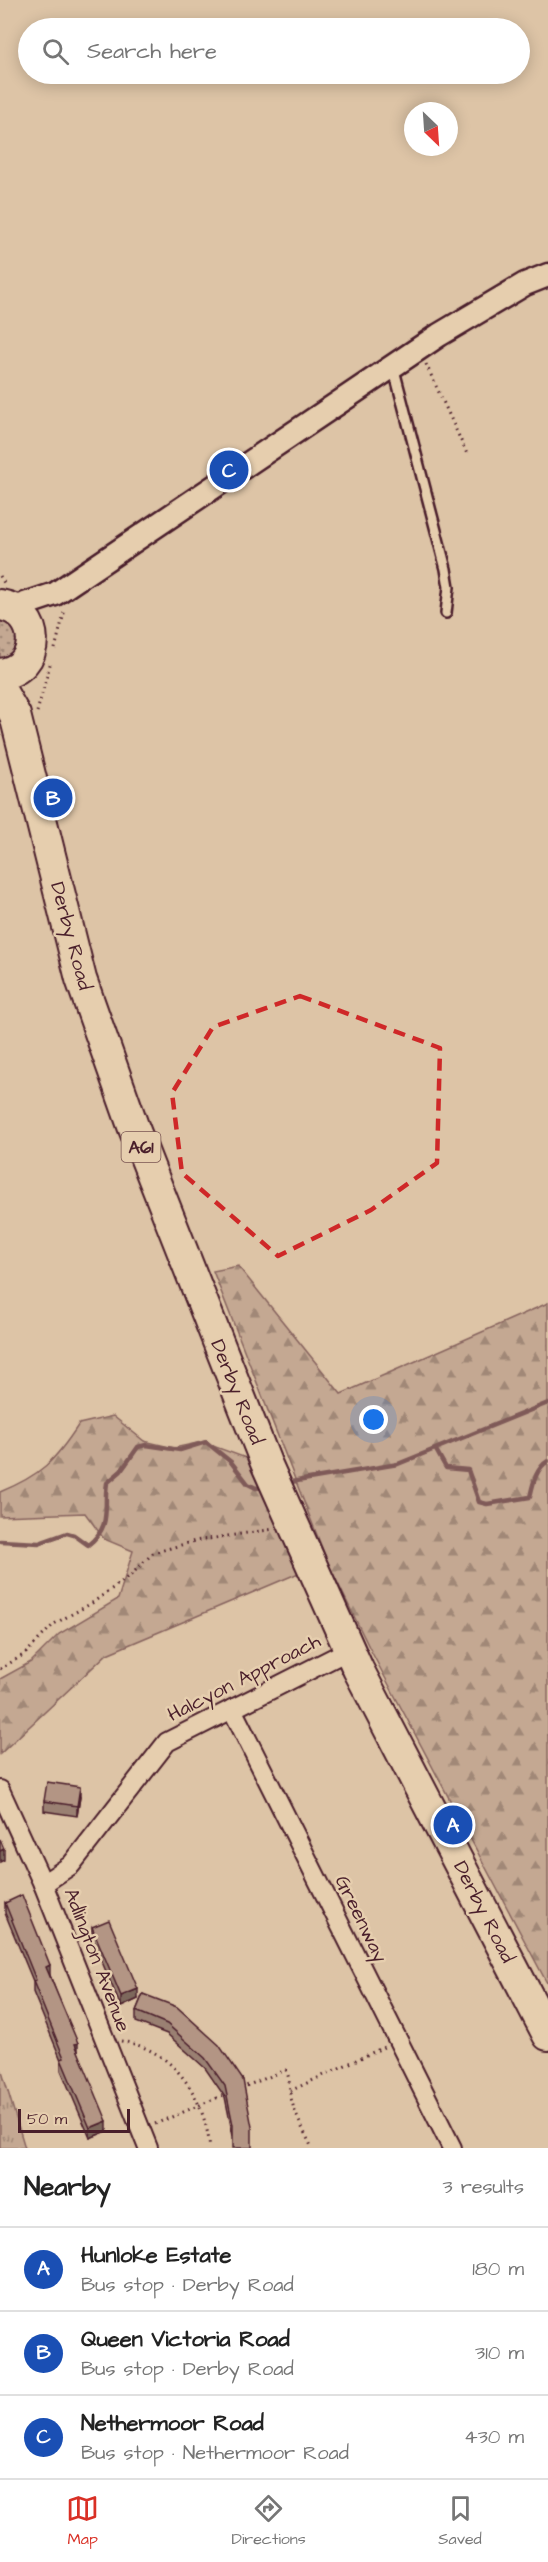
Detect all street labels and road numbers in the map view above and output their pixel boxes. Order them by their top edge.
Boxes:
street label: Derby Road [42,879,99,993]
road number: A61 [122,1132,160,1162]
street label: Derby Road [202,1335,271,1449]
street label: Halcyon Approach [163,1627,326,1730]
street label: Derby Road [445,1856,522,1968]
street label: Greenway [327,1871,394,1968]
street label: Adlington Avenue [56,1884,137,2036]

